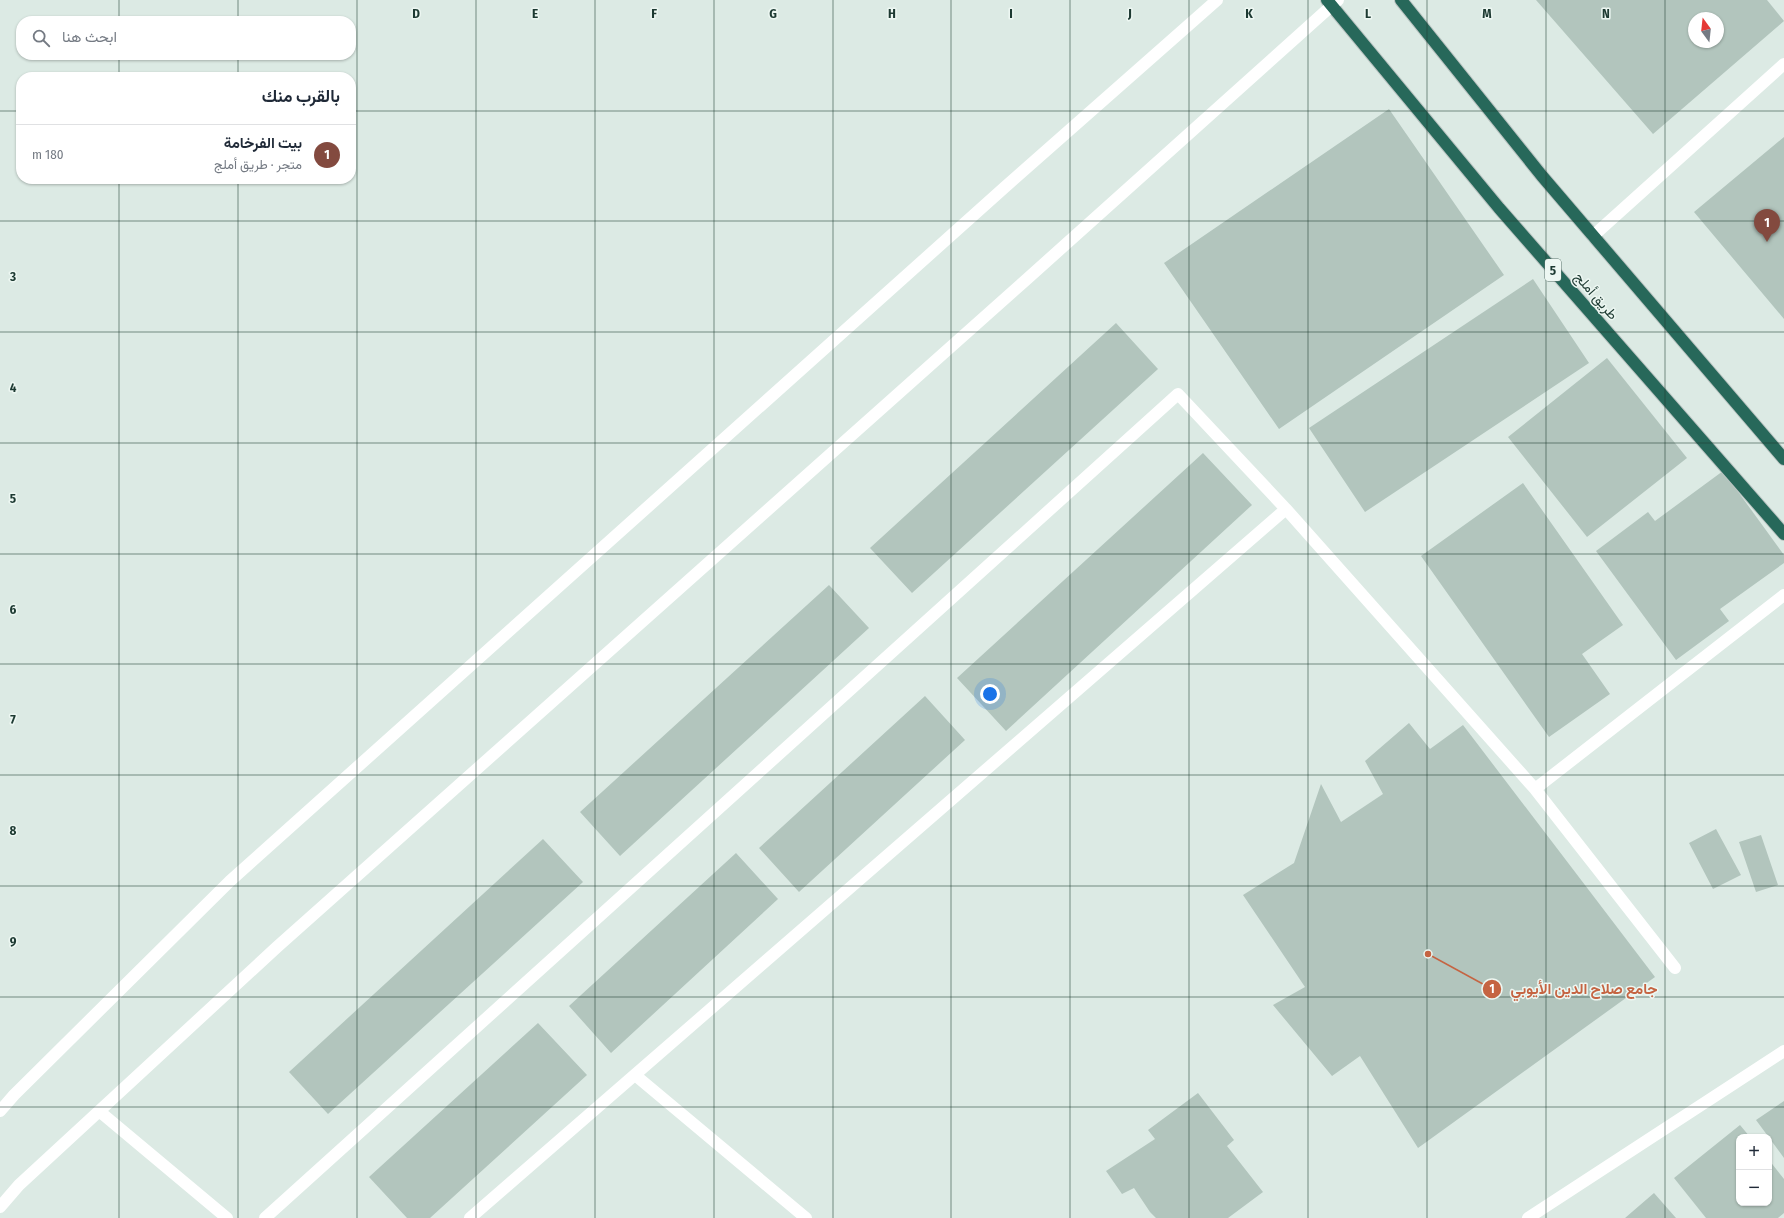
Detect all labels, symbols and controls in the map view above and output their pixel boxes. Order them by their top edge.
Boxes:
text: D [412,6,420,21]
text: E [532,6,538,21]
text: F [651,6,657,21]
text: G [769,6,777,21]
text: H [888,6,896,21]
text: I [1009,6,1013,21]
text: J [1127,6,1132,21]
text: K [1245,6,1253,21]
text: L [1365,6,1371,21]
text: M [1482,6,1492,21]
text: N [1602,6,1610,21]
north arrow [1688,12,1724,48]
search box [16,16,356,60]
icon: search [30,27,52,49]
text: ابحث هنا [62,28,117,46]
text: بالقرب منك [262,86,340,107]
text: بيت الفرخامة [224,134,302,152]
text: 180 m [32,147,63,162]
text: 1 [324,147,330,162]
text: متجر · طريق أملج [214,157,302,172]
pin: 1 [1754,209,1780,242]
road number: 5 [1545,259,1561,281]
text: 3 [9,269,16,284]
street label: طريق أملج [1569,269,1621,325]
text: 4 [10,380,17,395]
text: 5 [10,491,16,506]
text: 6 [10,602,17,617]
your location [980,684,1000,704]
text: 7 [10,712,16,727]
text: 8 [10,823,17,838]
text: 9 [10,934,17,949]
callout: جامع صلاح الدين الأيوبي [1482,975,1665,1002]
text: جامع صلاح الدين الأيوبي [1510,980,1658,1002]
text: 1 [1489,982,1495,996]
map controls [1736,1134,1772,1206]
button: + [1736,1134,1772,1170]
button: − [1736,1170,1772,1206]

